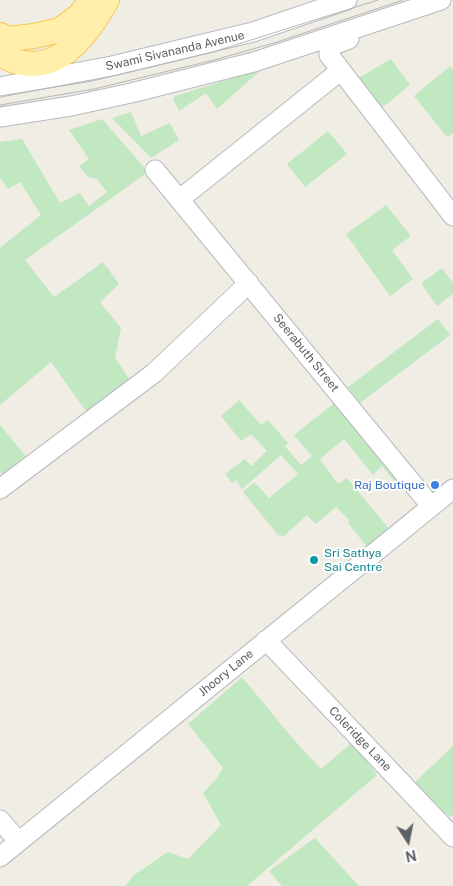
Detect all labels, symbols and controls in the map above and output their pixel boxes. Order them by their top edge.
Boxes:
street label: Swami Sivananda Avenue [104,28,246,74]
street label: Seerabuth Street [270,311,342,395]
place label: Raj Boutique [354,478,425,492]
marker: Raj Boutique [429,479,441,491]
place label: Sri Sathya Sai Centre [324,546,382,574]
marker: Sri Sathya Sai Centre [308,554,320,566]
street label: Jhoory Lane [196,647,256,699]
street label: Coleridge Lane [326,704,394,774]
north arrow [383,816,433,866]
text: N [404,847,418,865]

